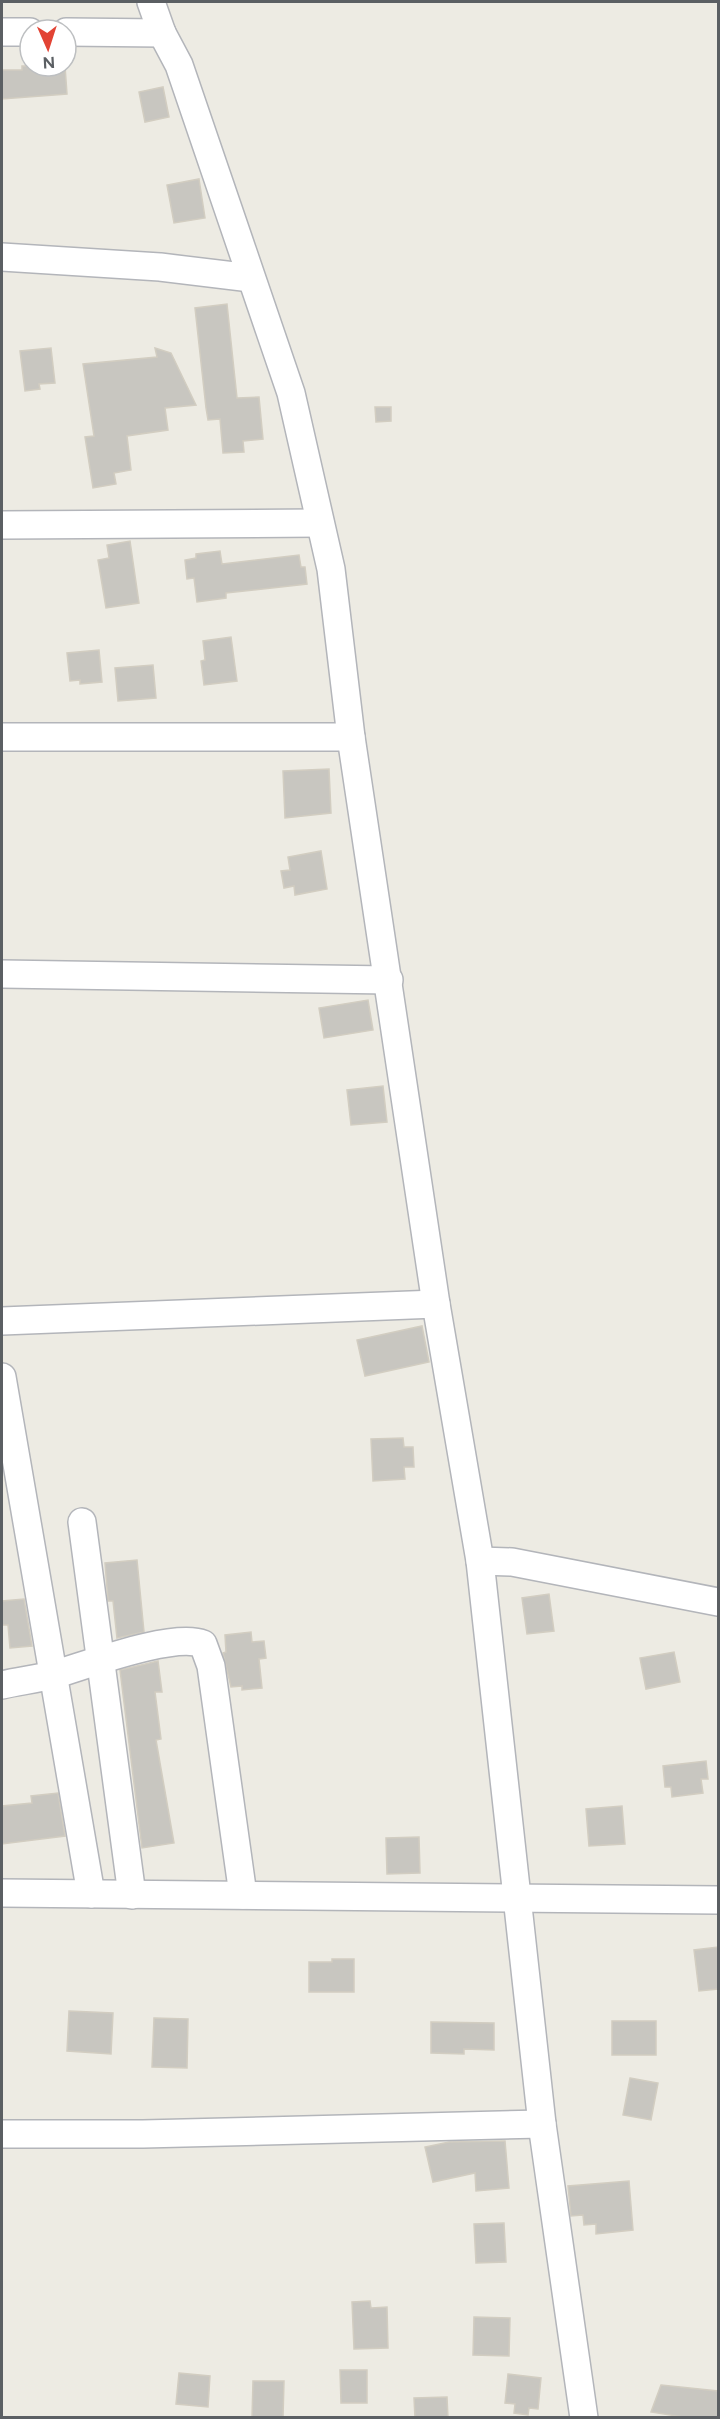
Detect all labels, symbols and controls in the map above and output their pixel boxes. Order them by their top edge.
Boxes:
north arrow [18,18,78,78]
text: N [42,53,55,72]

